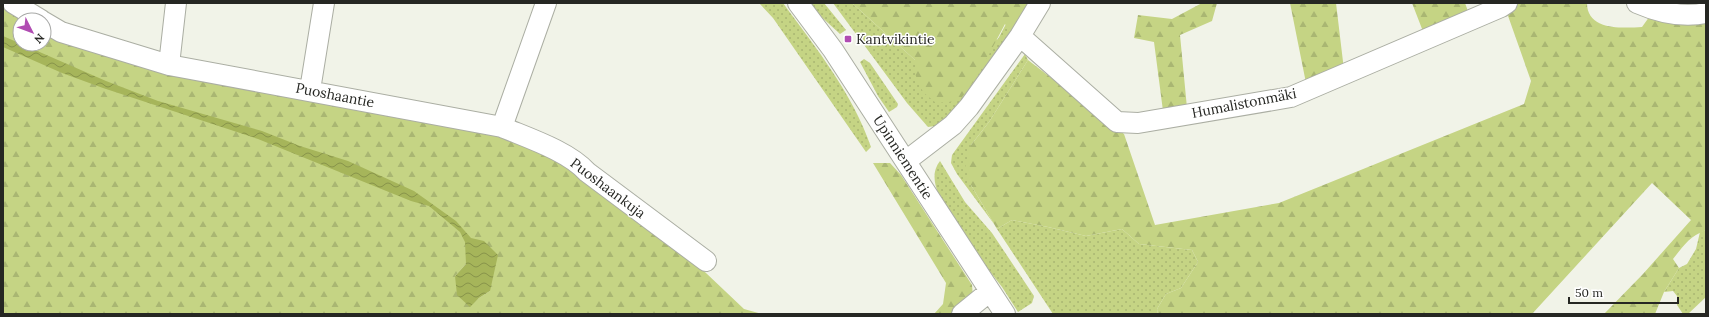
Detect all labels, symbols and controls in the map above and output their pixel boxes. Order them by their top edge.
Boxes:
north arrow [12,12,52,52]
place label: Kantvikintie [856,30,935,48]
text: N [31,31,47,47]
marker: Kantvikintie [843,34,853,44]
street label: Puoshaantie [294,79,376,112]
street label: Humalistonmäki [1190,84,1298,122]
street label: Upinniementie [869,112,937,203]
street label: Puoshaankuja [567,154,649,222]
scale bar [1569,279,1678,305]
text: 50 m [1575,285,1603,300]

